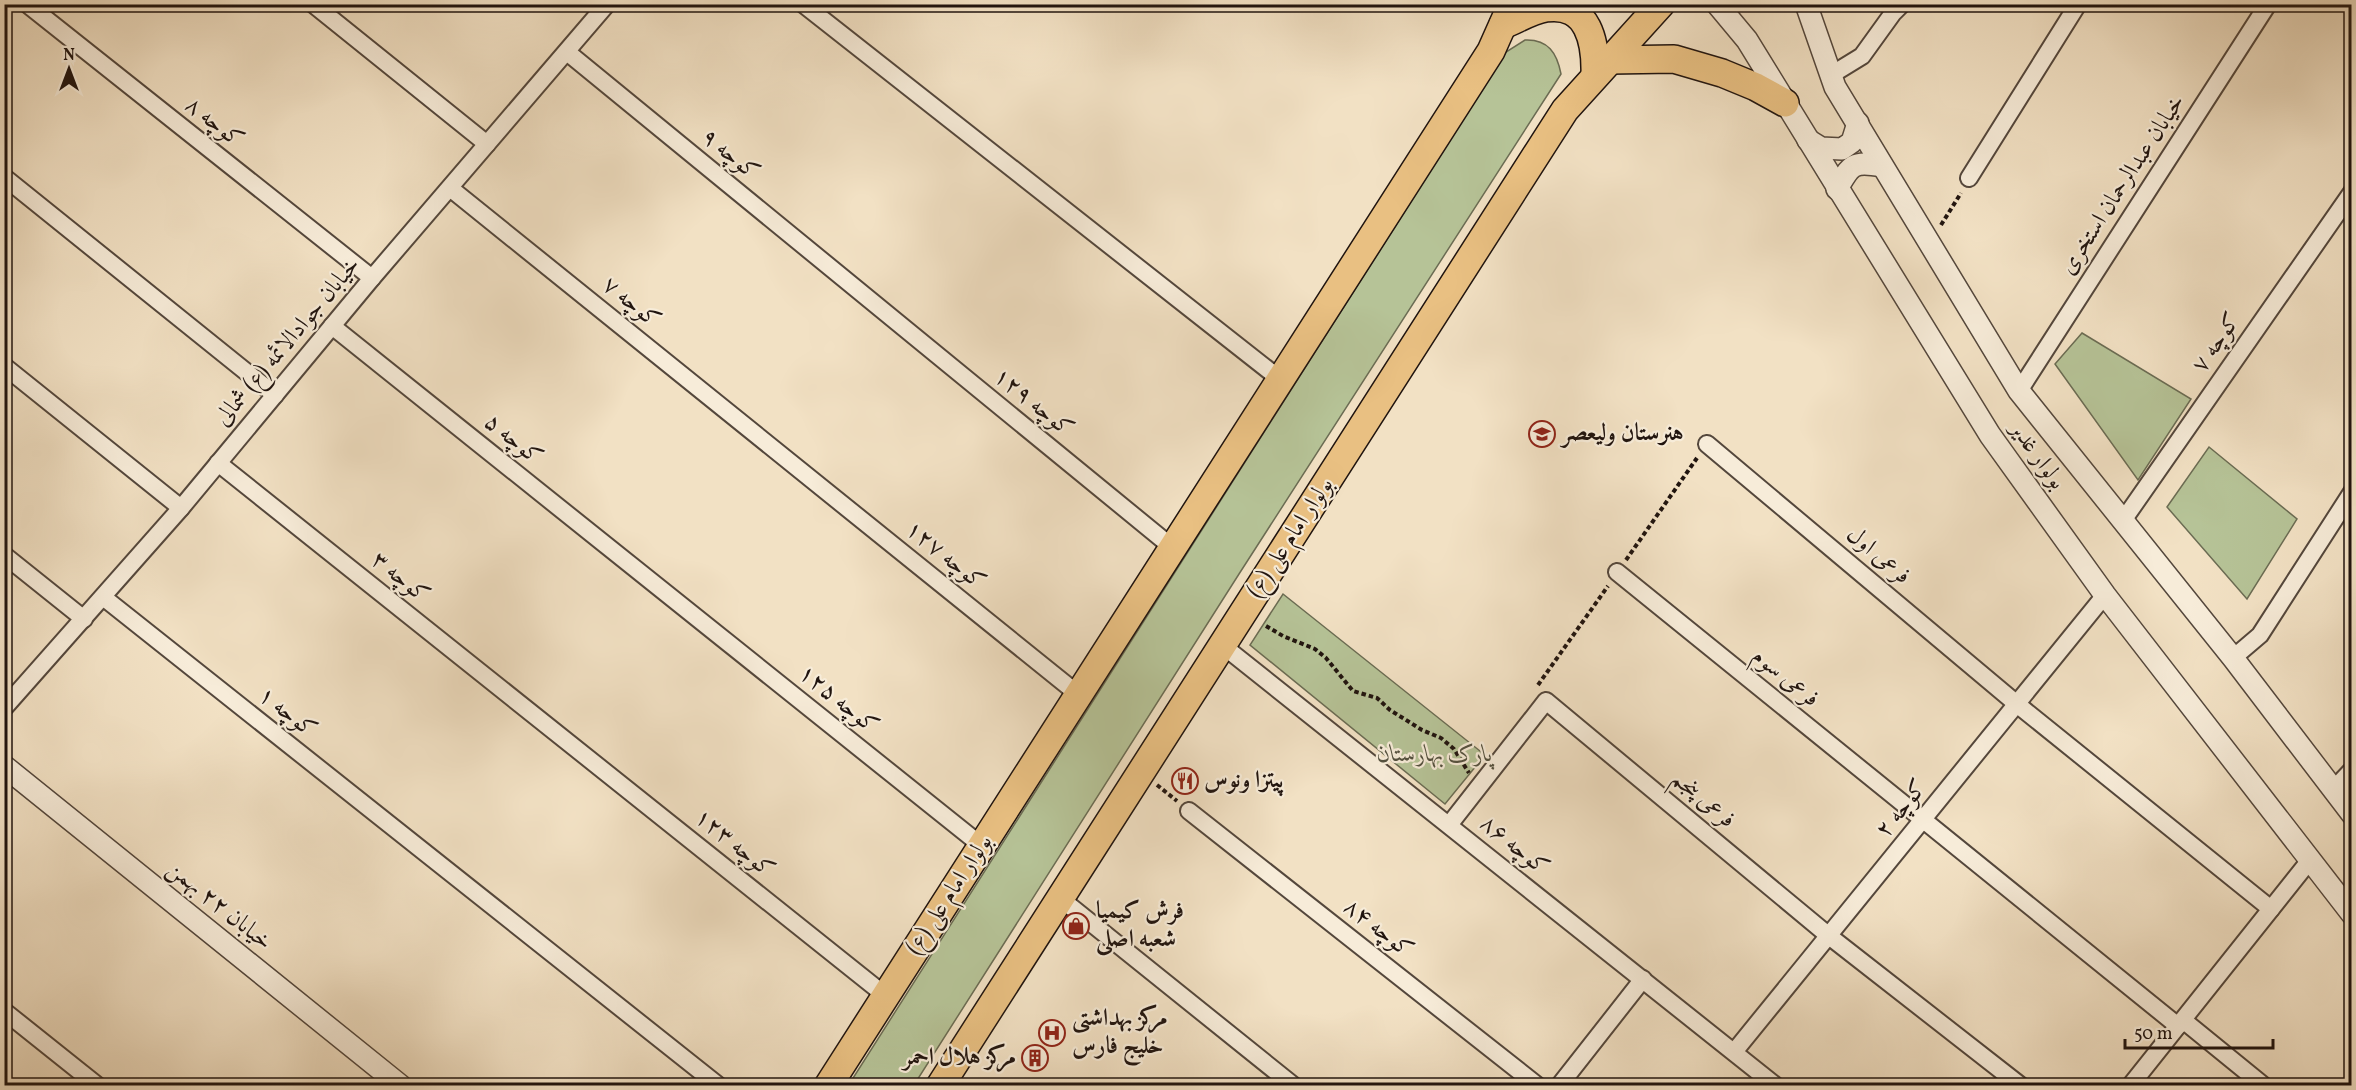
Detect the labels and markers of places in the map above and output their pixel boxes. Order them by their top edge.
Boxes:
place label: هنرستان ولیعصر [1559,417,1684,451]
school or university icon: هنرستان ولیعصر [1527,419,1557,449]
place label: پیتزا ونوس [1204,764,1285,798]
restaurant icon: پیتزا ونوس [1170,766,1200,796]
place label: فرش کیمیا شعبه اصلی [1095,895,1184,957]
shop icon: فرش کیمیا شعبه اصلی [1061,911,1091,941]
place label: مرکز بهداشتی خلیج فارس [1072,1002,1168,1067]
hospital icon: مرکز بهداشتی خلیج فارس [1037,1018,1067,1048]
place label: مرکز هلال احمر [900,1041,1016,1075]
building icon: مرکز هلال احمر [1020,1043,1050,1073]

